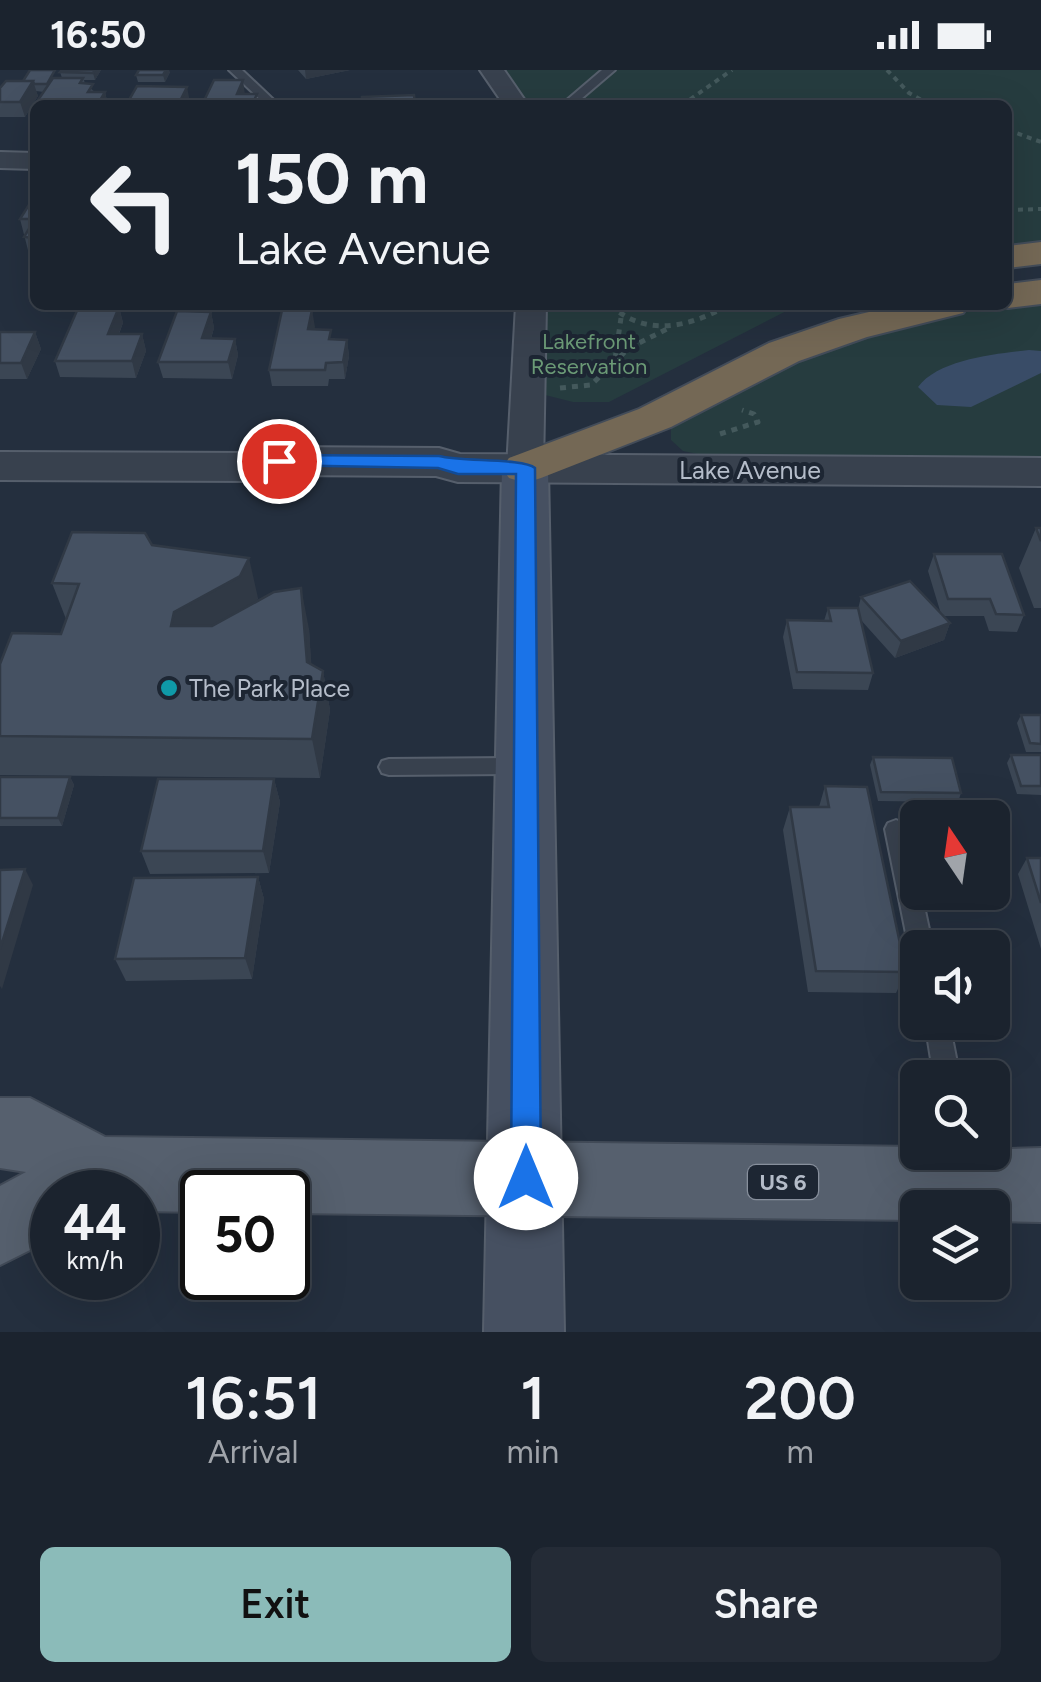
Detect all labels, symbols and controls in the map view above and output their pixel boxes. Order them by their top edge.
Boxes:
text: 16:50 [50,12,146,58]
text: 150 m [235,136,428,221]
icon: left [70,140,200,270]
text: Lake Avenue [235,221,491,275]
park label: Lakefront Reservation [531,328,647,380]
pin [237,419,322,504]
icon: arrive [252,434,307,489]
street label: Lake Avenue [679,455,821,485]
place label: The Park Place [189,673,350,703]
marker: The Park Place [158,677,180,699]
north arrow [900,800,1010,910]
map controls [900,800,1010,1300]
button: sound [900,930,1010,1040]
button: search [900,1060,1010,1170]
position arrow [474,1126,578,1230]
road number: US 6 [748,1165,818,1199]
speed limit sign: 50 [180,1170,310,1300]
button: layers [900,1190,1010,1300]
text: 44 [63,1192,127,1253]
text: km/h [66,1245,124,1275]
text: 16:51 [185,1362,321,1434]
text: 1 [520,1362,545,1434]
text: 200 [744,1362,856,1434]
text: Arrival [208,1433,298,1471]
text: min [507,1433,559,1471]
text: m [786,1433,814,1471]
button: Exit [40,1547,511,1662]
button: Share [531,1547,1001,1662]

